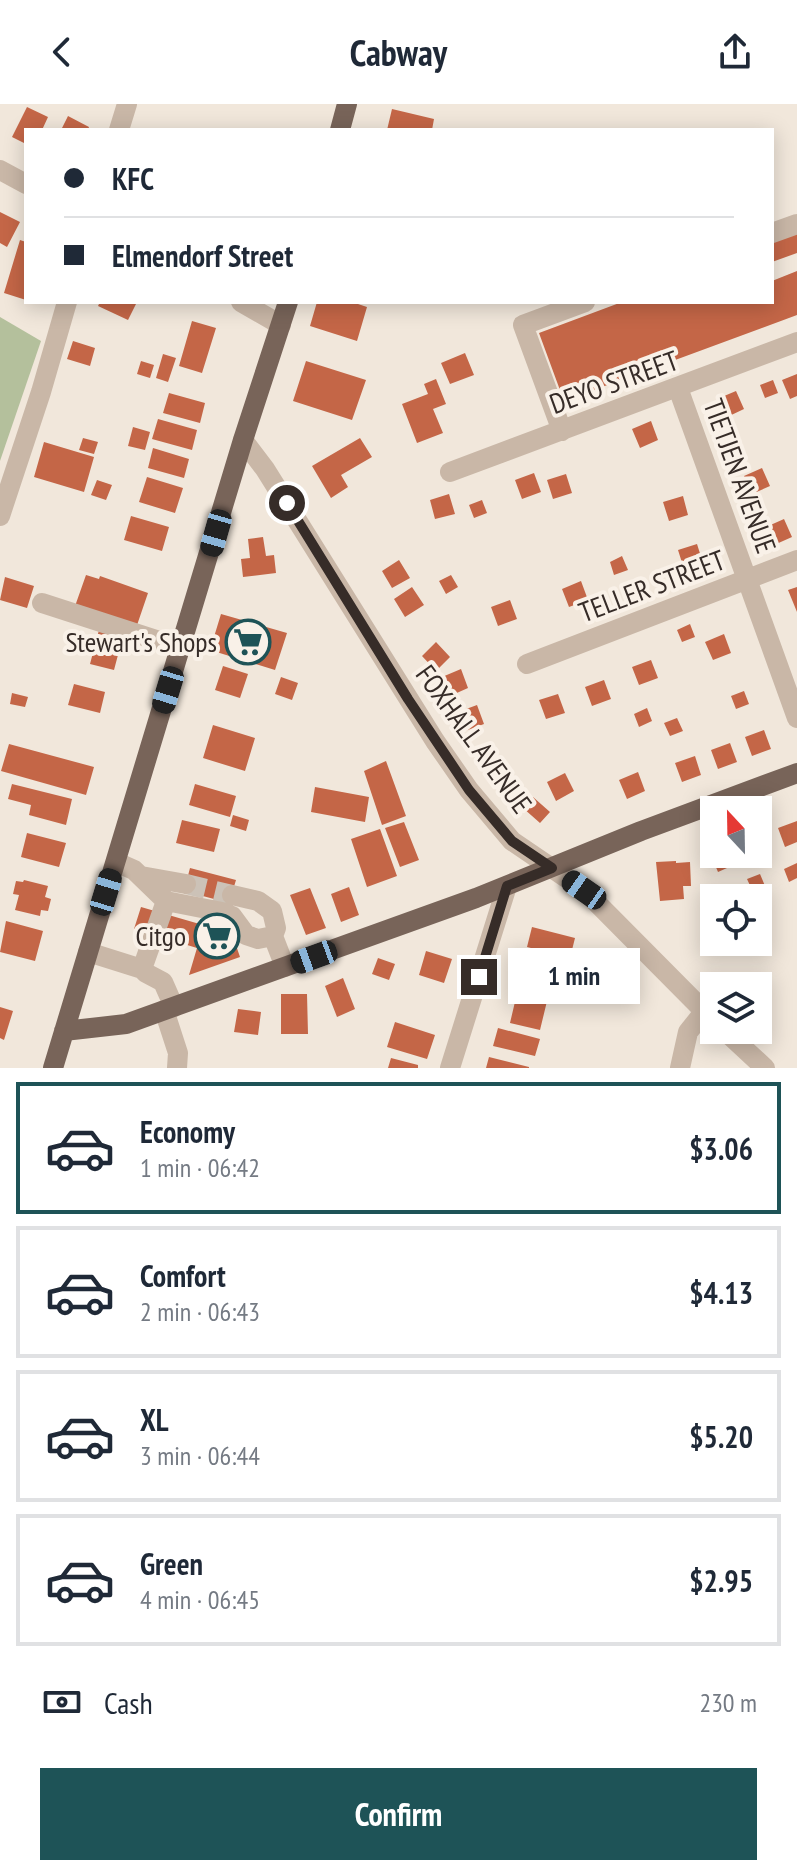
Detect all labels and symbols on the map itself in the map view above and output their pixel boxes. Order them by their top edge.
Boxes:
street label: DEYO STREET [544,341,684,422]
street label: TIETJEN AVENUE [695,394,785,558]
route start [269,485,305,521]
car [198,507,234,559]
street label: TELLER STREET [573,541,731,630]
supermarket icon: Stewart's Shops [224,618,272,666]
place label: Stewart's Shops [65,623,217,660]
street label: FOXHALL AVENUE [408,657,541,820]
car [150,664,186,716]
north arrow [700,796,772,868]
car [88,866,124,918]
car [557,866,611,914]
supermarket icon: Citgo [193,912,241,960]
place label: Citgo [135,917,186,954]
car [287,938,341,976]
callout: 1 min [507,949,639,1005]
route end [461,959,497,995]

